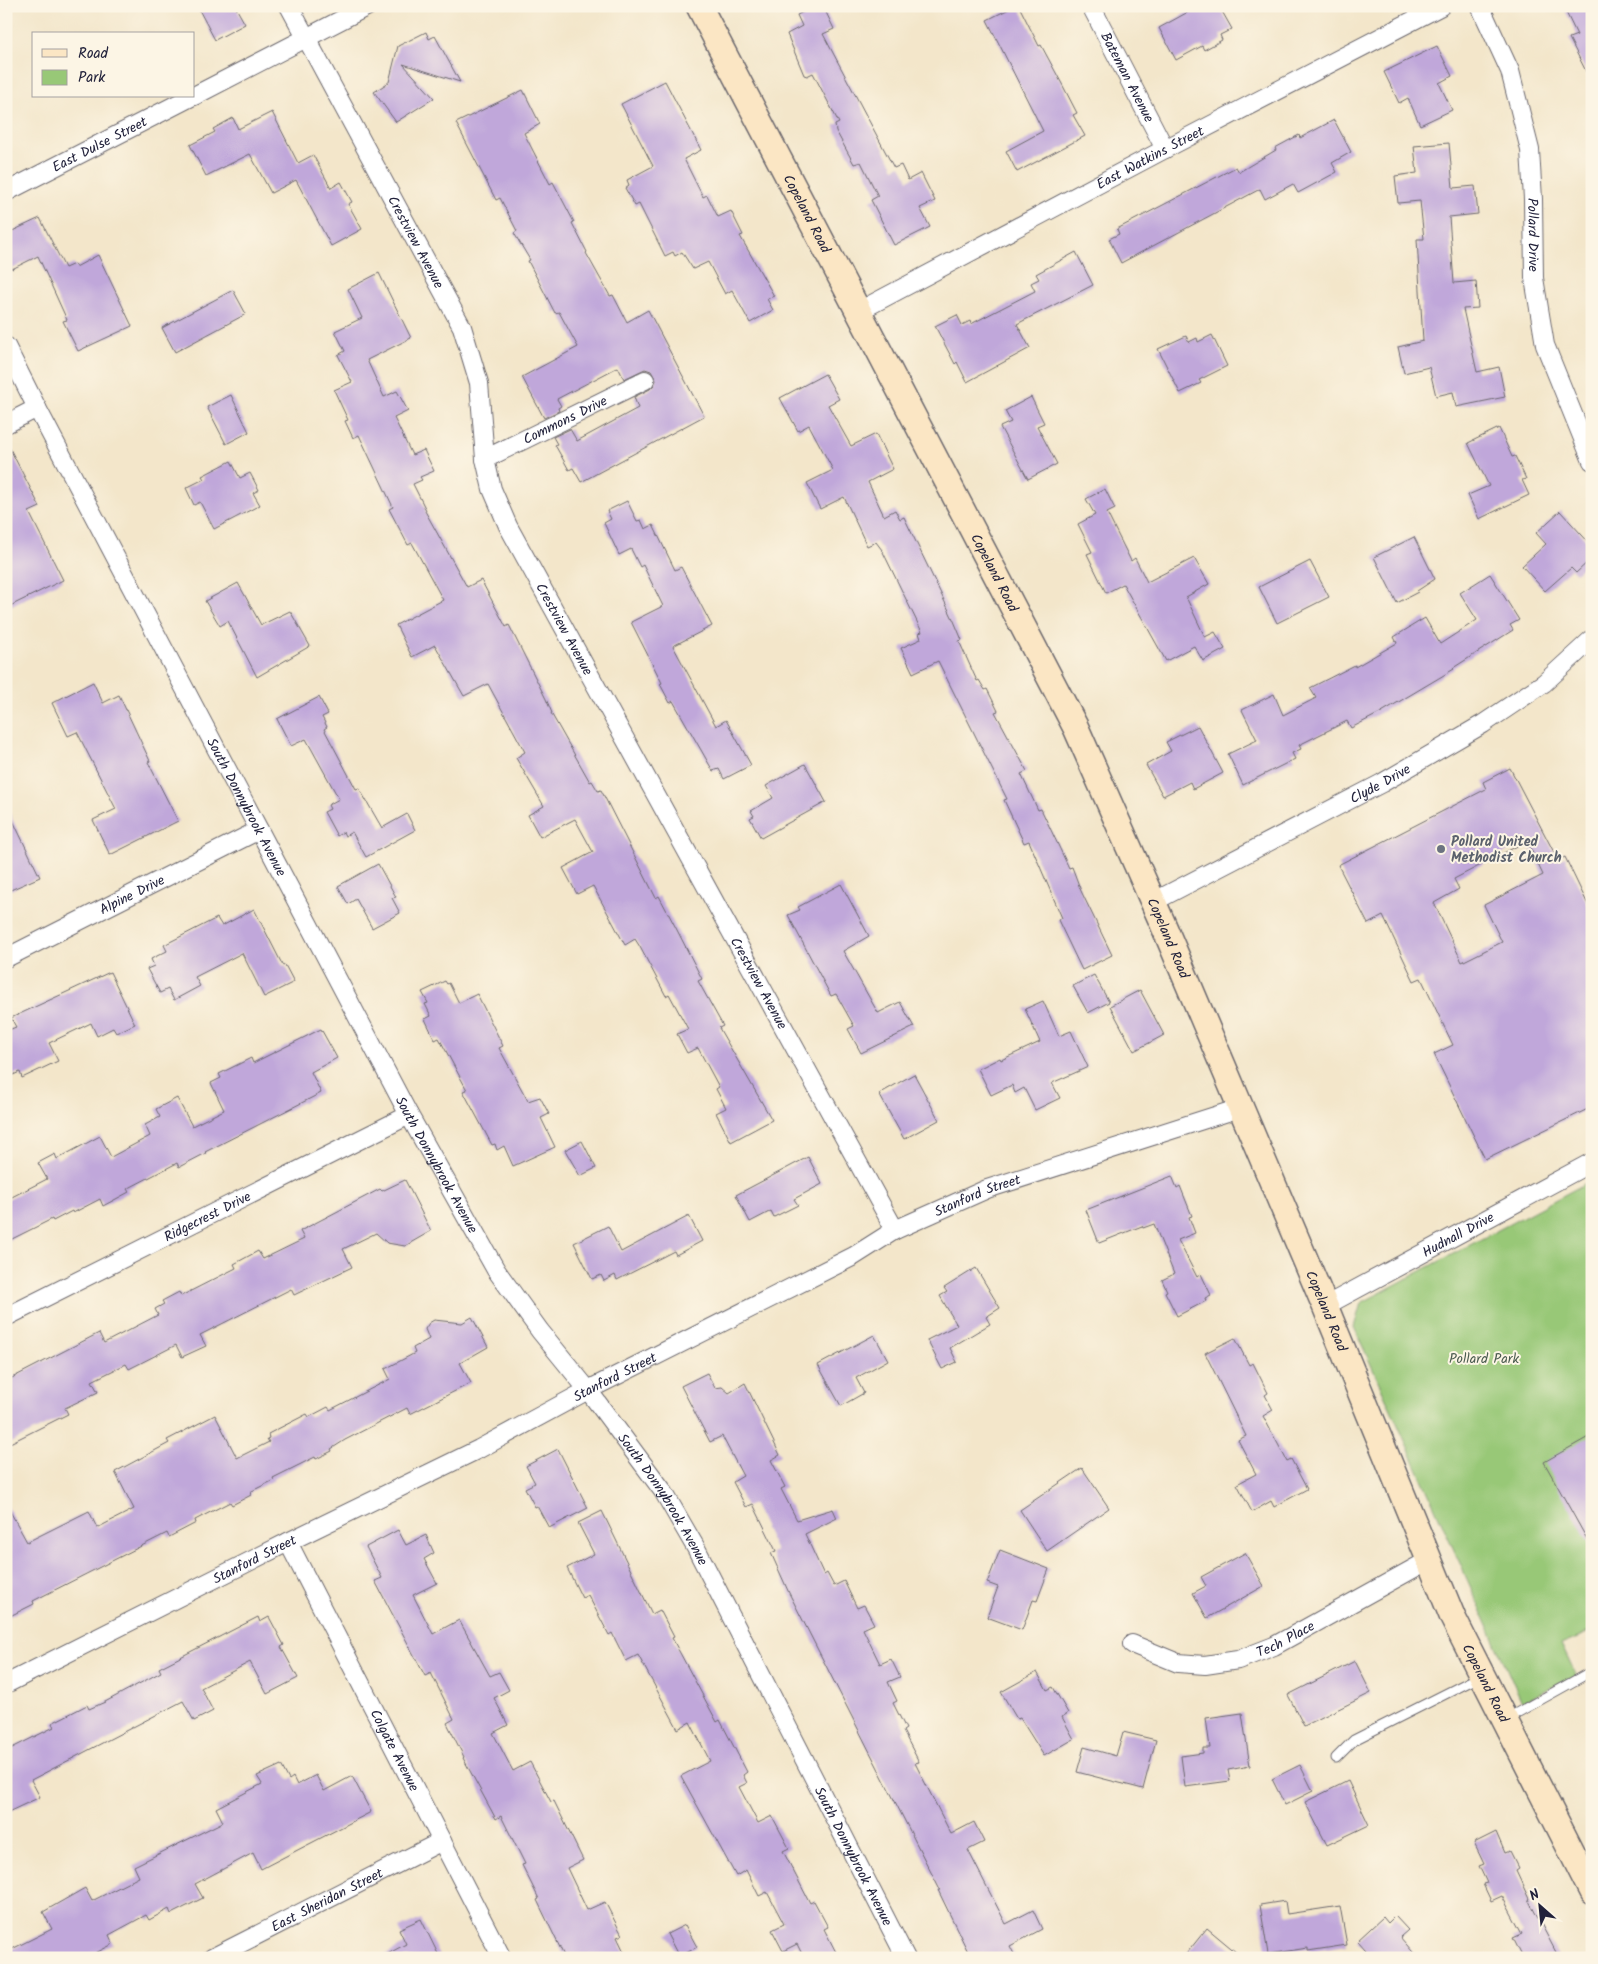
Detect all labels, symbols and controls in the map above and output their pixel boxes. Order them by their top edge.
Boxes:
street label: Bateman Avenue [1094,28,1160,127]
legend [32,32,195,98]
text: Road [78,42,109,66]
text: Park [78,66,106,90]
street label: East Dulse Street [48,111,152,179]
street label: East Watkins Street [1092,120,1209,196]
street label: Copeland Road [777,171,837,258]
street label: Crestview Avenue [381,192,450,293]
street label: Pollard Drive [1521,198,1544,273]
street label: Commons Drive [519,390,612,451]
street label: Copeland Road [964,530,1024,617]
street label: Crestview Avenue [529,579,598,680]
street label: South Donnybrook Avenue [200,734,292,881]
street label: Clyde Drive [1346,758,1416,810]
place label: Pollard United Methodist Church [1451,831,1562,869]
marker: Pollard United Methodist Church [1435,843,1447,855]
street label: Alpine Drive [96,869,169,921]
street label: Copeland Road [1141,894,1195,983]
street label: Crestview Avenue [724,933,793,1034]
street label: South Donnybrook Avenue [389,1092,484,1238]
street label: Stanford Street [931,1169,1024,1223]
street label: Ridgecrest Drive [160,1186,256,1248]
street label: Hudnall Drive [1418,1206,1499,1264]
street label: Copeland Road [1299,1267,1353,1356]
street label: Stanford Street [569,1347,661,1408]
park label: Pollard Park [1449,1348,1519,1370]
street label: South Donnybrook Avenue [612,1429,713,1570]
street label: Stanford Street [209,1529,301,1590]
street label: Tech Place [1253,1615,1320,1664]
street label: Copeland Road [1456,1640,1515,1728]
street label: Colgate Avenue [364,1705,425,1796]
street label: South Donnybrook Avenue [808,1783,898,1931]
street label: East Sheridan Street [268,1862,388,1938]
north arrow [1516,1882,1566,1932]
text: N [1526,1883,1544,1907]

